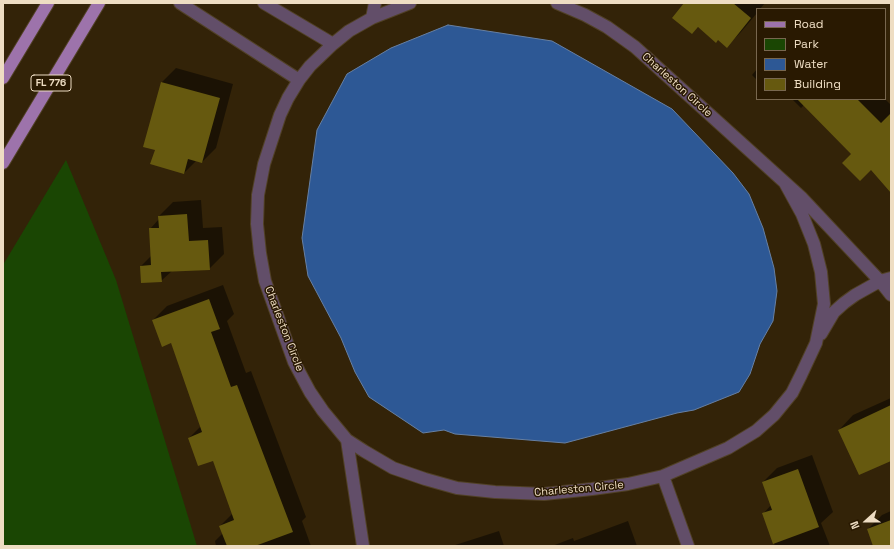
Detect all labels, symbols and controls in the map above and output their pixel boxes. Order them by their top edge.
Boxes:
legend [756,8,886,100]
text: Road [794,16,823,32]
text: Park [794,36,819,52]
street label: Charleston Circle [639,50,715,120]
text: Water [794,56,828,72]
road number: FL 776 [31,75,71,91]
text: Building [794,76,841,92]
street label: Charleston Circle [262,285,306,373]
street label: Charleston Circle [534,479,624,499]
north arrow [846,501,886,541]
text: N [847,519,863,531]

